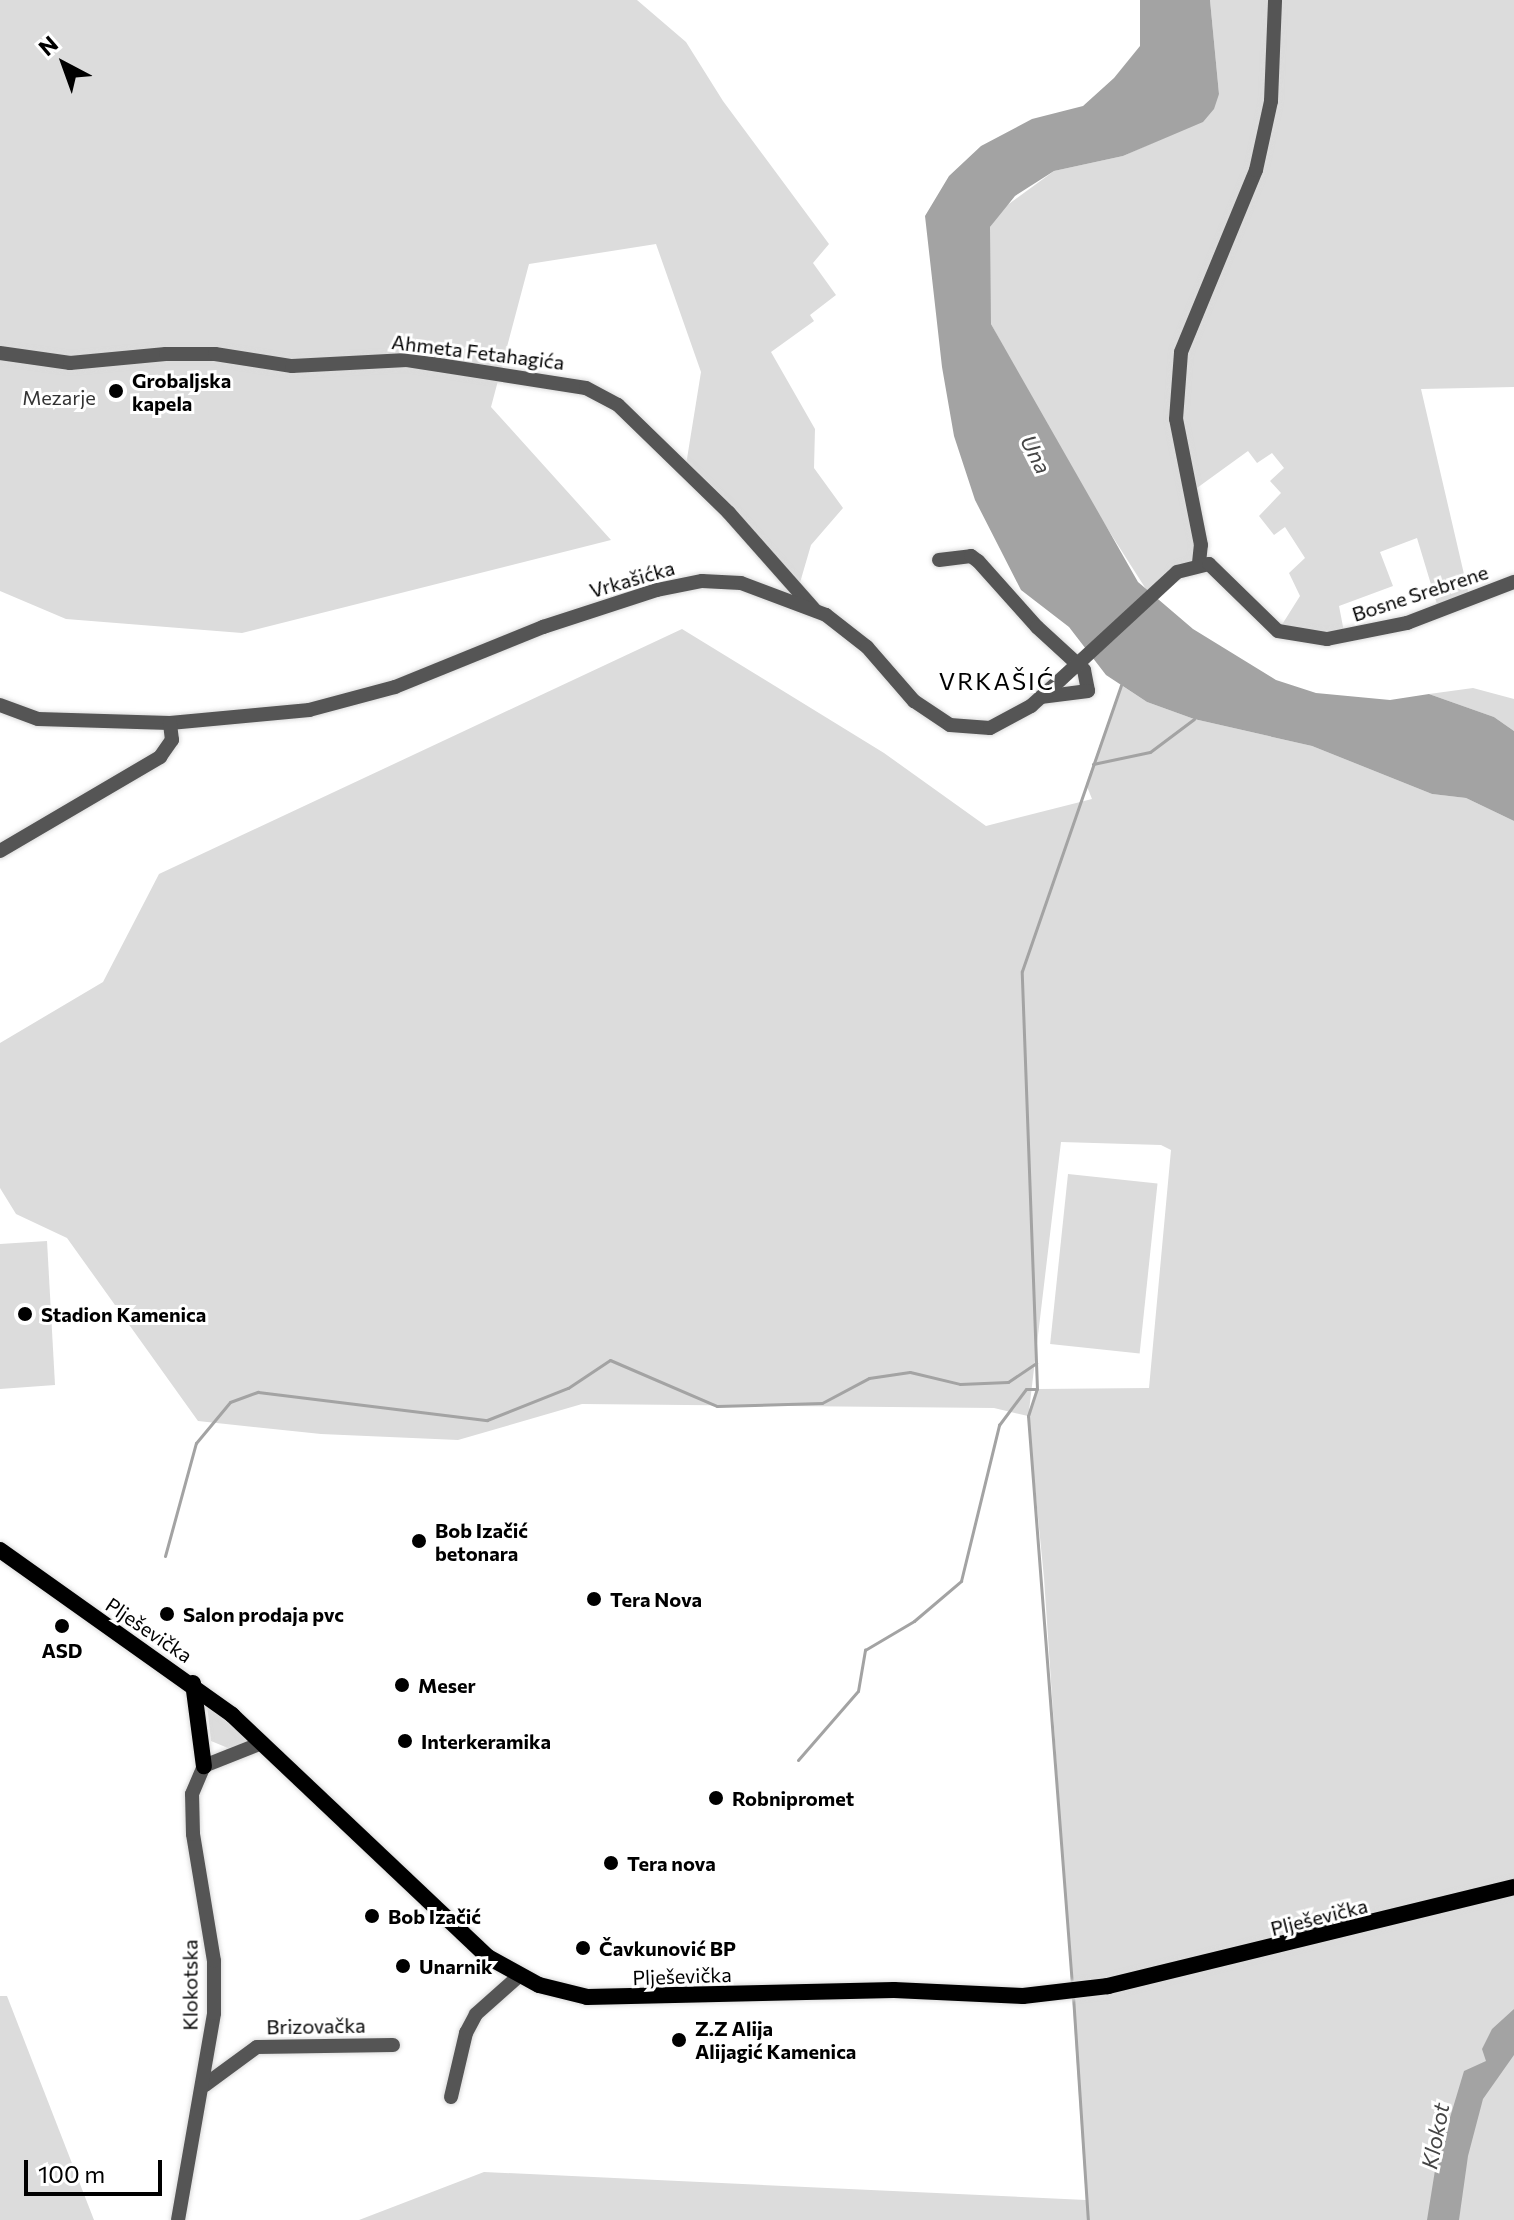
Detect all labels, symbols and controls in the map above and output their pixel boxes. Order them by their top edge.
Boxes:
north arrow [24,24,104,104]
text: N [33,30,63,61]
street label: Ahmeta Fetahagića [390,329,566,375]
place label: Grobaljska kapela [132,368,231,415]
marker: Grobaljska kapela [107,382,125,400]
park label: Mezarje [22,385,96,409]
water label: Una [1015,430,1057,478]
street label: Vrkašićka [587,555,677,603]
street label: Bosne Srebrene [1349,560,1491,626]
district label: VRKAŠIĆ [939,667,1055,695]
place label: Stadion Kamenica [41,1302,206,1326]
marker: Stadion Kamenica [16,1305,34,1323]
place label: Bob Izačić betonara [435,1518,528,1565]
marker: Bob Izačić betonara [410,1532,428,1550]
place label: Tera Nova [610,1587,702,1611]
marker: Tera Nova [585,1590,603,1608]
street label: Plješevička [101,1592,197,1668]
place label: Salon prodaja pvc [183,1602,344,1626]
marker: Salon prodaja pvc [158,1605,176,1623]
marker: ASD [53,1617,71,1635]
place label: ASD [41,1638,83,1662]
place label: Meser [418,1673,476,1697]
marker: Meser [393,1676,411,1694]
place label: Interkeramika [421,1729,551,1753]
marker: Interkeramika [396,1732,414,1750]
place label: Robnipromet [732,1786,854,1810]
marker: Robnipromet [707,1789,725,1807]
place label: Tera nova [627,1851,716,1875]
marker: Tera nova [602,1854,620,1872]
street label: Plješevička [1268,1893,1370,1941]
place label: Bob Izačić [388,1904,481,1928]
marker: Bob Izačić [363,1907,381,1925]
place label: Čavkunović BP [599,1936,736,1960]
street label: Klokotska [178,1939,202,2031]
marker: Čavkunović BP [574,1939,592,1957]
place label: Unarnik [419,1954,493,1978]
marker: Unarnik [394,1957,412,1975]
street label: Plješevička [632,1962,732,1990]
street label: Brizovačka [266,2013,366,2039]
place label: Z.Z Alija Alijagić Kamenica [695,2016,856,2063]
marker: Z.Z Alija Alijagić Kamenica [670,2031,688,2049]
water label: Klokot [1416,2101,1454,2171]
scale bar [28,2144,166,2194]
text: 100 m [38,2159,105,2188]

